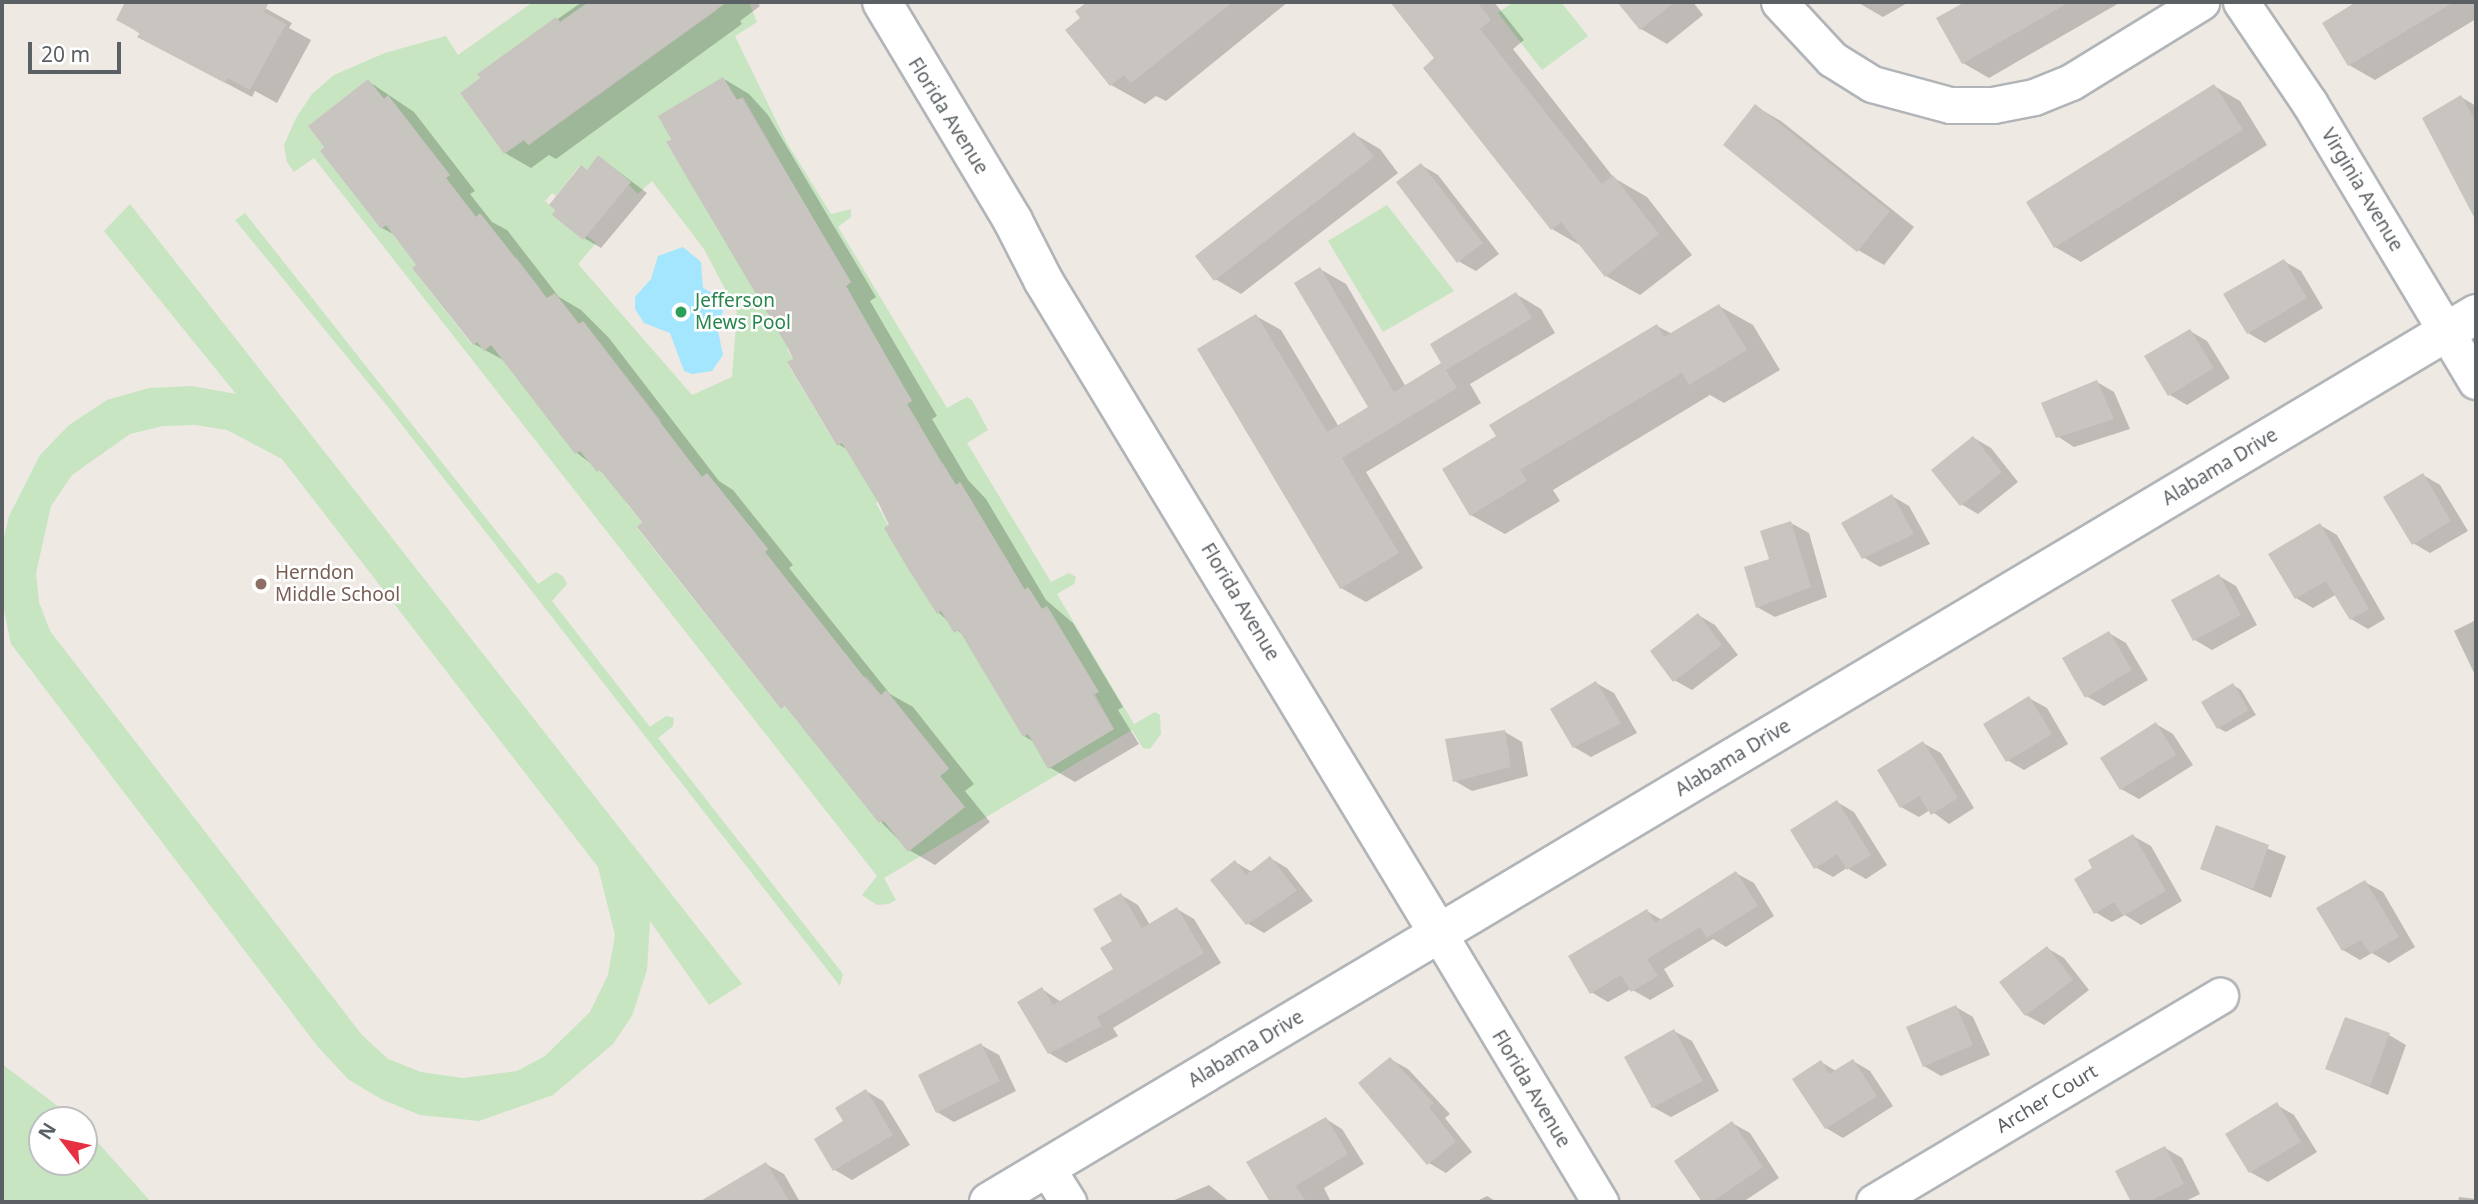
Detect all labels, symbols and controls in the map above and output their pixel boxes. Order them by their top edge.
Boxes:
scale bar [32,28,124,72]
text: 20 m [41,40,90,68]
street label: Florida Avenue [903,54,993,178]
street label: Virginia Avenue [2316,124,2408,256]
place label: Jefferson Mews Pool [695,290,791,334]
marker: Jefferson Mews Pool [673,304,689,320]
street label: Alabama Drive [2158,424,2282,510]
street label: Florida Avenue [1196,539,1284,665]
place label: Herndon Middle School [275,562,400,606]
marker: Herndon Middle School [253,576,269,592]
street label: Alabama Drive [1671,715,1795,801]
street label: Alabama Drive [1184,1006,1308,1092]
street label: Florida Avenue [1487,1026,1575,1152]
street label: Archer Court [1992,1060,2102,1138]
north arrow [28,1106,98,1176]
text: N [32,1117,62,1144]

